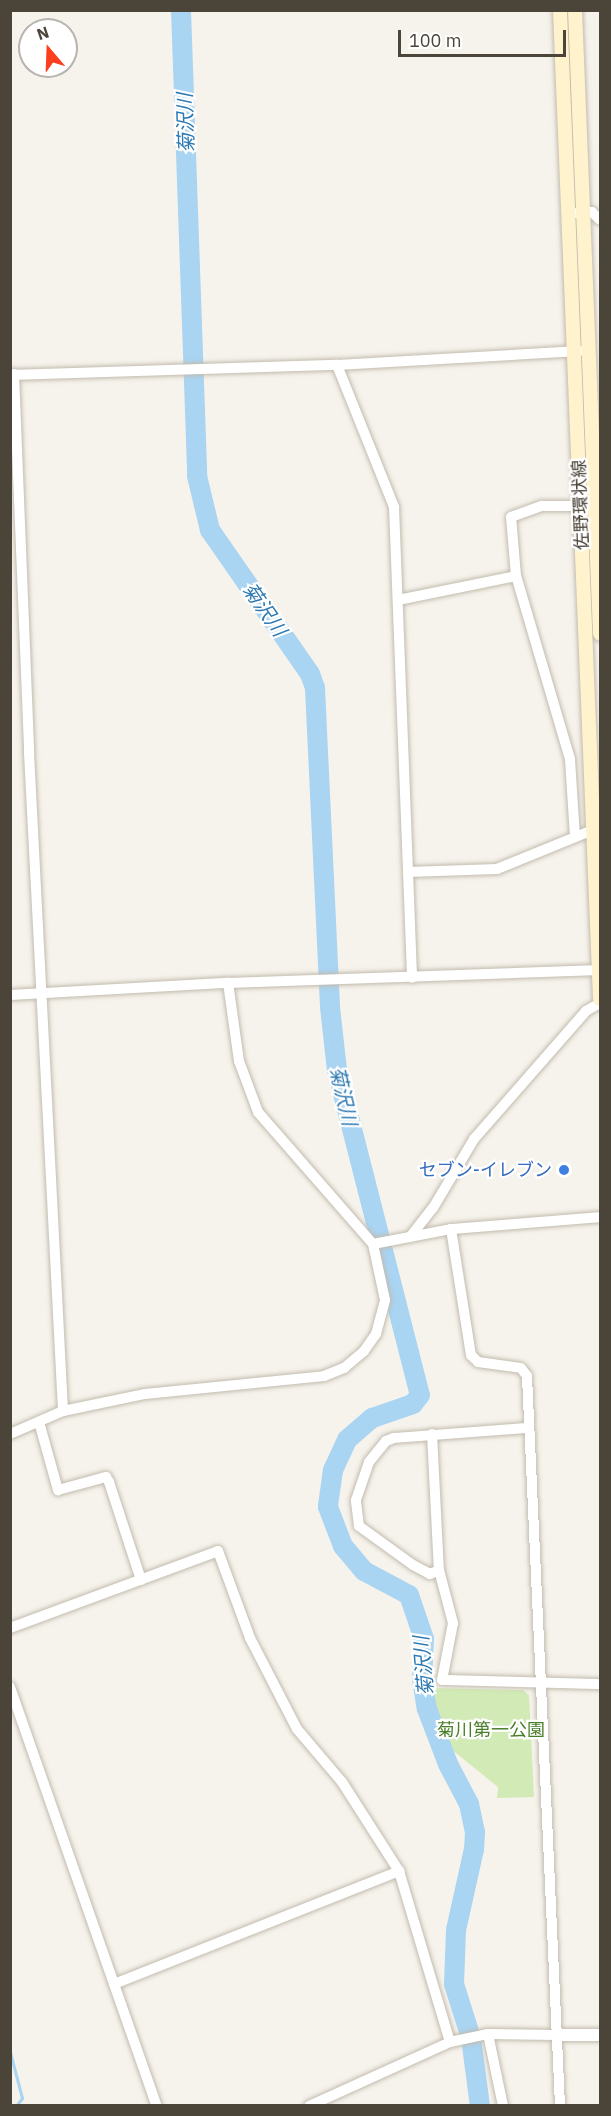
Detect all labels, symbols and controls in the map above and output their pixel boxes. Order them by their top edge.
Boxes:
north arrow [18,18,78,78]
scale bar [401,18,569,56]
text: N [34,22,52,44]
text: 100 m [409,29,461,52]
water label: 菊沢川 [172,93,198,153]
street label: 佐野環状線 [569,460,593,550]
water label: 菊沢川 [238,578,292,640]
water label: 菊沢川 [326,1064,362,1128]
place label: セブン-イレブン [419,1159,552,1181]
marker: セブン-イレブン [557,1163,571,1177]
water label: 菊沢川 [408,1635,438,1697]
park label: 菊川第一公園 [437,1719,545,1741]

